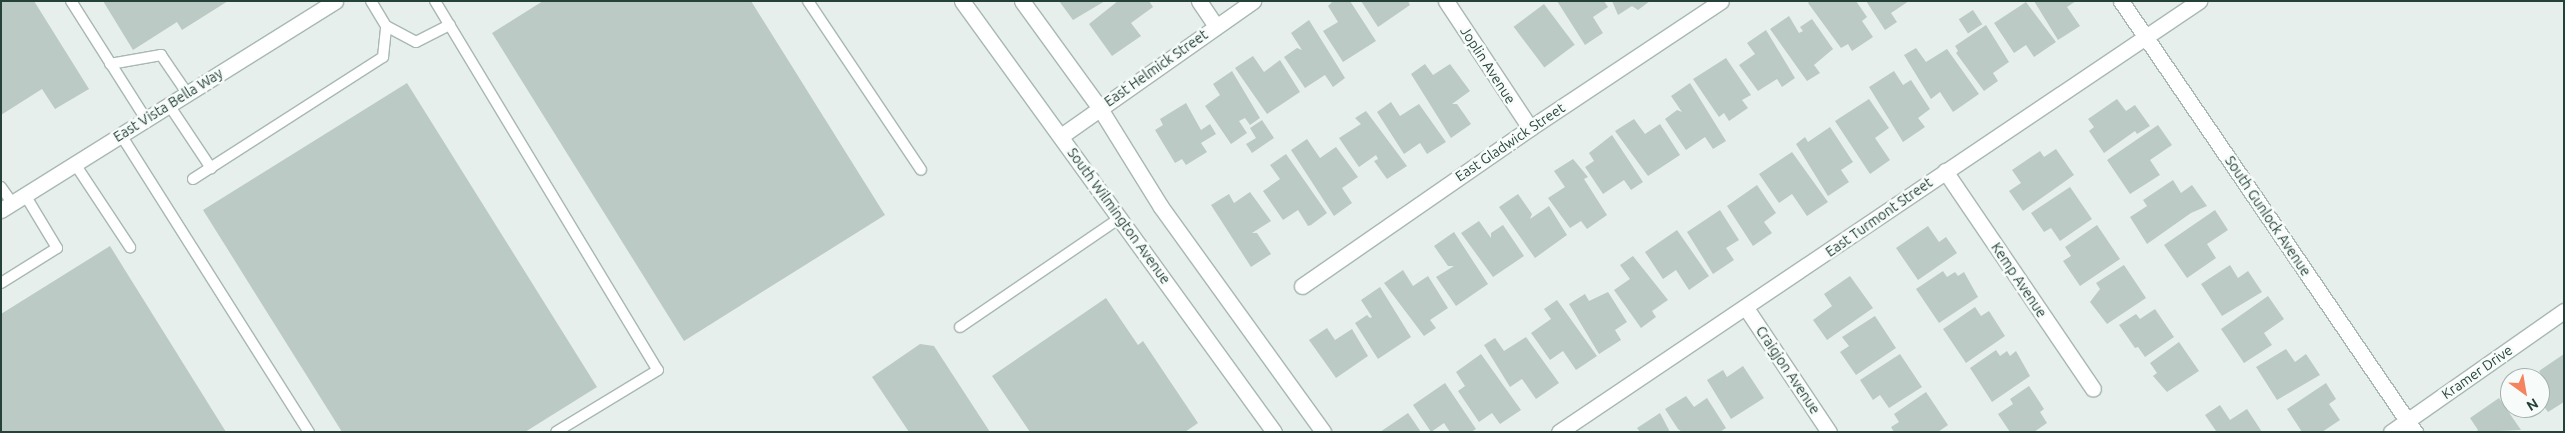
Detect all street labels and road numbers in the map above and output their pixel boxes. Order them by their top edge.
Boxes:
street label: Joplin Avenue [1457,23,1519,107]
street label: East Helmick Street [1101,26,1211,110]
street label: East Vista Bella Way [110,65,226,145]
street label: East Gladwick Street [1452,99,1568,185]
street label: South Wilmington Avenue [1064,145,1174,287]
street label: South Gunlock Avenue [2222,153,2314,279]
street label: East Turmont Street [1822,174,1936,260]
street label: Kemp Avenue [1988,239,2050,321]
street label: Craigjon Avenue [1752,323,1824,417]
street label: Kramer Drive [2438,341,2516,403]

